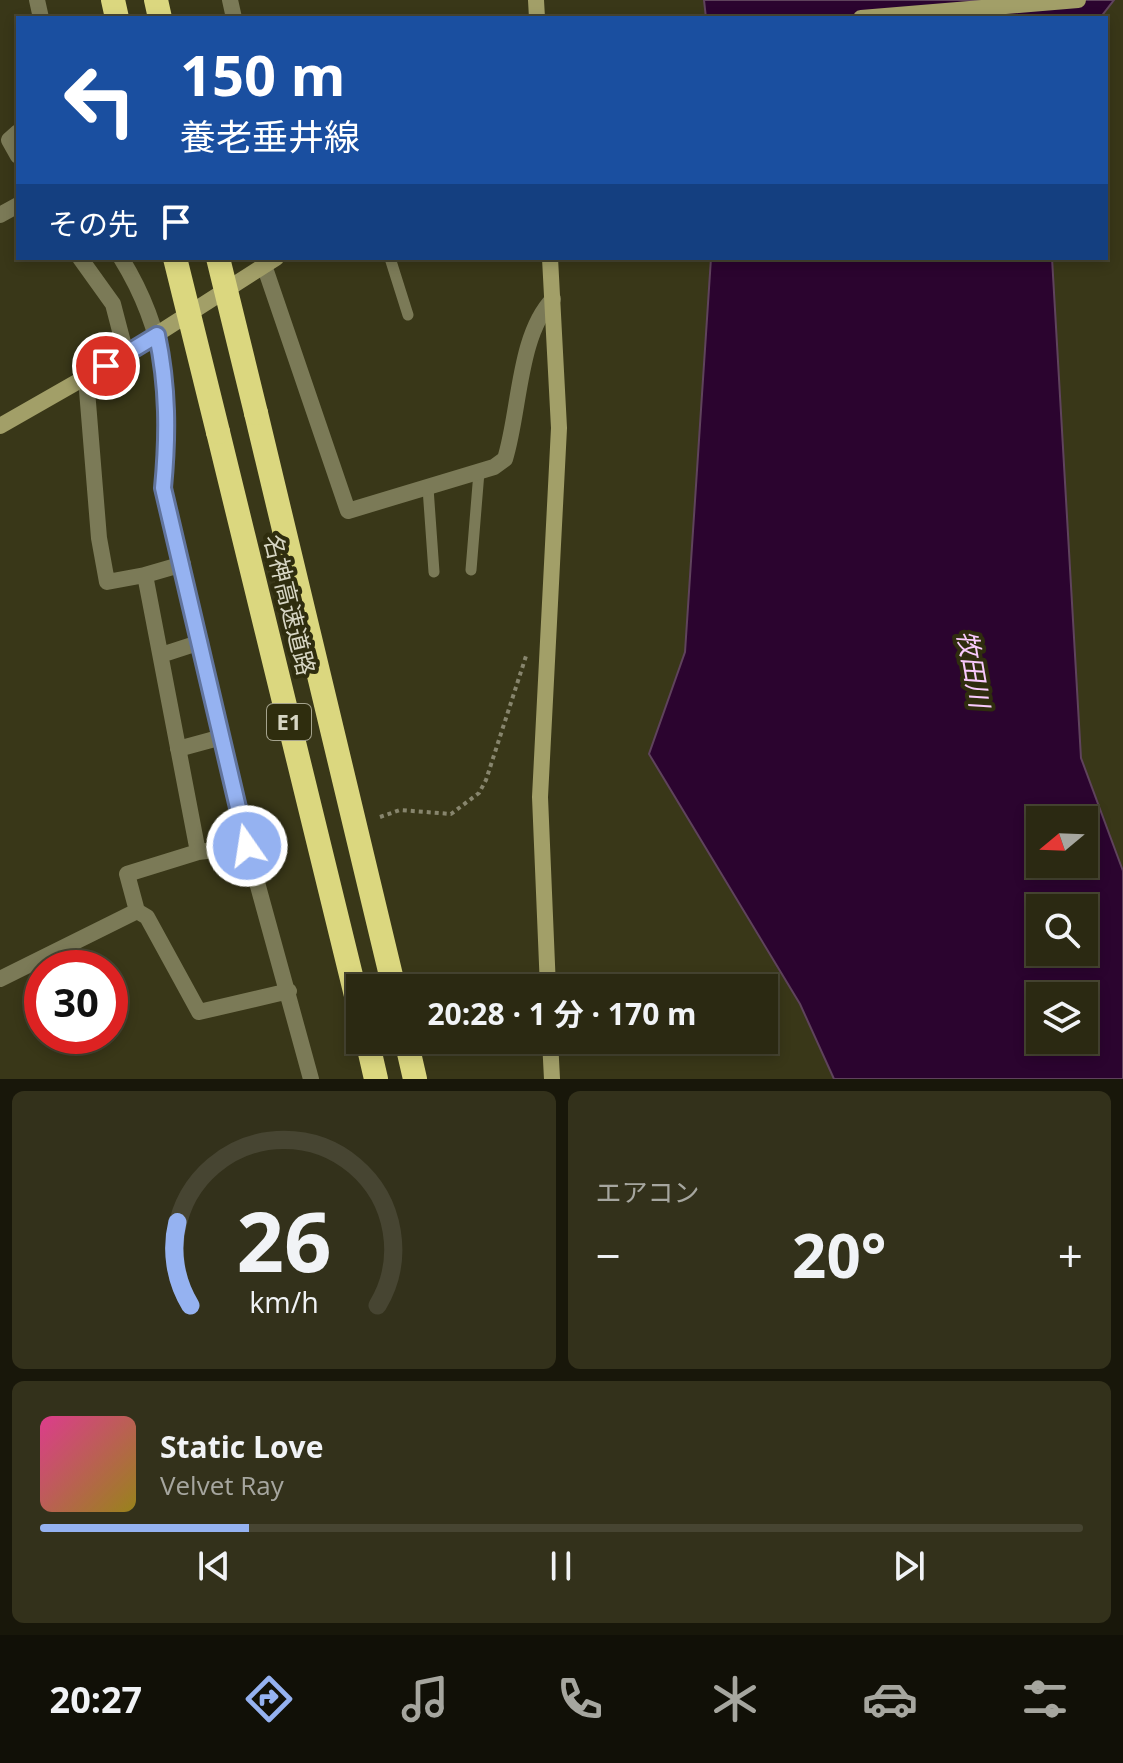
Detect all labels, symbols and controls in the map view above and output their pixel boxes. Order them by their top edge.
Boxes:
text: 150 m [180,36,346,112]
icon: left [48,48,152,152]
text: 養老垂井線 [180,112,360,161]
icon: arrive [154,200,198,244]
text: その先 [48,203,138,244]
pin [72,332,140,400]
icon: arrive [84,344,128,388]
street label: 名神高速道路 [257,531,324,678]
water label: 牧田川 [949,627,999,713]
road number: E1 [267,704,311,740]
position arrow [205,804,289,888]
north arrow [1026,806,1098,878]
map controls [1026,806,1098,1054]
button: search [1026,894,1098,966]
speed limit sign: 30 [24,950,128,1054]
button: layers [1026,982,1098,1054]
text: 20:28 · 1 分 · 170 m [427,993,697,1034]
text: エアコン [596,1174,700,1210]
text: 26 [236,1183,331,1296]
text: 20° [792,1214,886,1296]
text: − [596,1225,621,1285]
text: + [1058,1225,1083,1285]
text: km/h [249,1282,318,1321]
text: Static Love [160,1426,323,1467]
text: Velvet Ray [160,1467,284,1503]
icon: previous [192,1544,236,1588]
icon: pause [539,1544,583,1588]
icon: next [887,1544,931,1588]
icon: directions [241,1671,297,1727]
icon: music [397,1671,453,1727]
icon: phone [552,1671,608,1727]
icon: climate [707,1671,763,1727]
icon: car [862,1671,918,1727]
icon: filters [1017,1671,1073,1727]
text: 20:27 [50,1675,142,1724]

